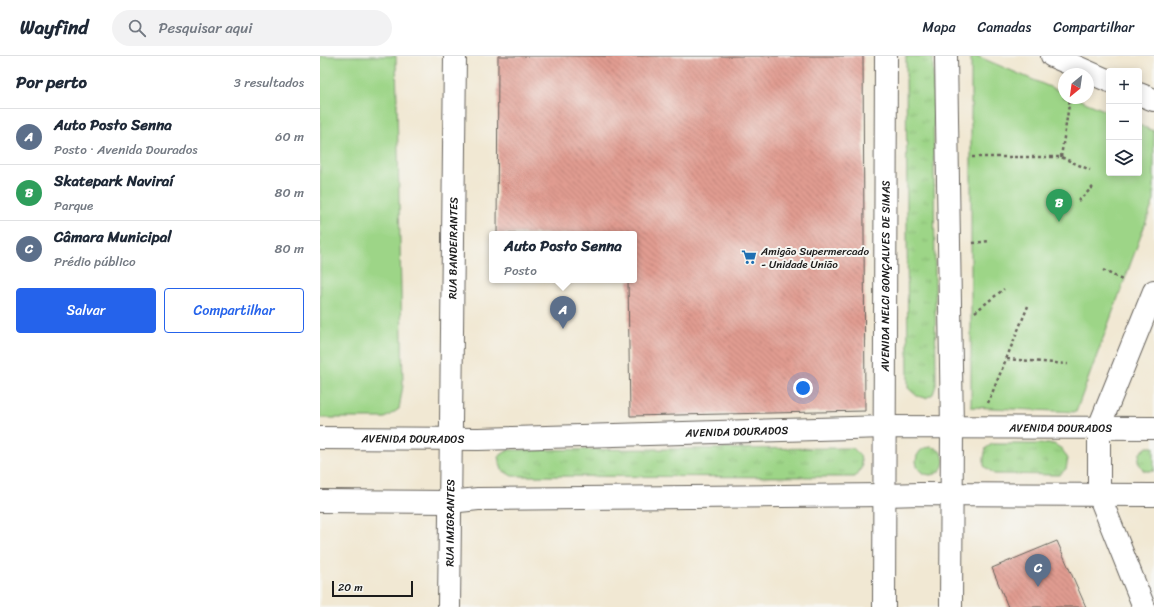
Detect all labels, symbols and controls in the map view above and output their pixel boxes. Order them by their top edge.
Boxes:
search box [112,10,392,46]
text: Wayfind [20,11,88,44]
text: Pesquisar aqui [158,15,252,41]
text: Mapa [923,15,955,40]
text: Camadas [977,15,1031,40]
text: Compartilhar [1053,15,1134,40]
icon: search [126,17,148,39]
text: Por perto [16,67,87,97]
north arrow [1058,68,1094,104]
map controls [1106,68,1142,176]
button: + [1106,68,1142,104]
text: 3 resultados [234,71,304,94]
button: − [1106,104,1142,140]
text: Auto Posto Senna [54,112,172,138]
text: A [25,125,33,148]
text: 60 m [275,125,304,148]
text: Posto · Avenida Dourados [54,138,198,161]
button: layers [1106,140,1142,176]
text: Skatepark Naviraí [54,168,174,194]
street label: AVENIDA NELCI GONÇALVES DE SIMAS [875,180,895,373]
text: B [25,181,33,204]
text: 80 m [275,181,304,204]
pin: B [1046,189,1072,222]
text: Parque [54,194,93,217]
street label: RUA BANDEIRANTES [443,197,463,299]
text: Câmara Municipal [54,224,171,250]
popup [489,231,637,283]
text: Auto Posto Senna [504,233,622,259]
text: C [25,237,33,260]
text: 80 m [275,237,304,260]
place label: Amigão Supermercado - Unidade União [760,242,869,274]
supermarket icon: Amigão Supermercado - Unidade União [740,248,758,266]
text: Prédio público [54,250,136,273]
text: Posto [504,259,537,282]
button: Salvar [16,288,156,333]
button: Compartilhar [164,288,304,333]
pin: A [550,296,576,329]
your location [793,378,813,398]
street label: AVENIDA DOURADOS [1008,418,1112,437]
street label: AVENIDA DOURADOS [684,420,789,442]
street label: AVENIDA DOURADOS [360,429,465,448]
street label: RUA IMIGRANTES [440,479,460,567]
pin: C [1025,554,1051,587]
text: 20 m [338,578,363,597]
scale bar [332,579,413,598]

